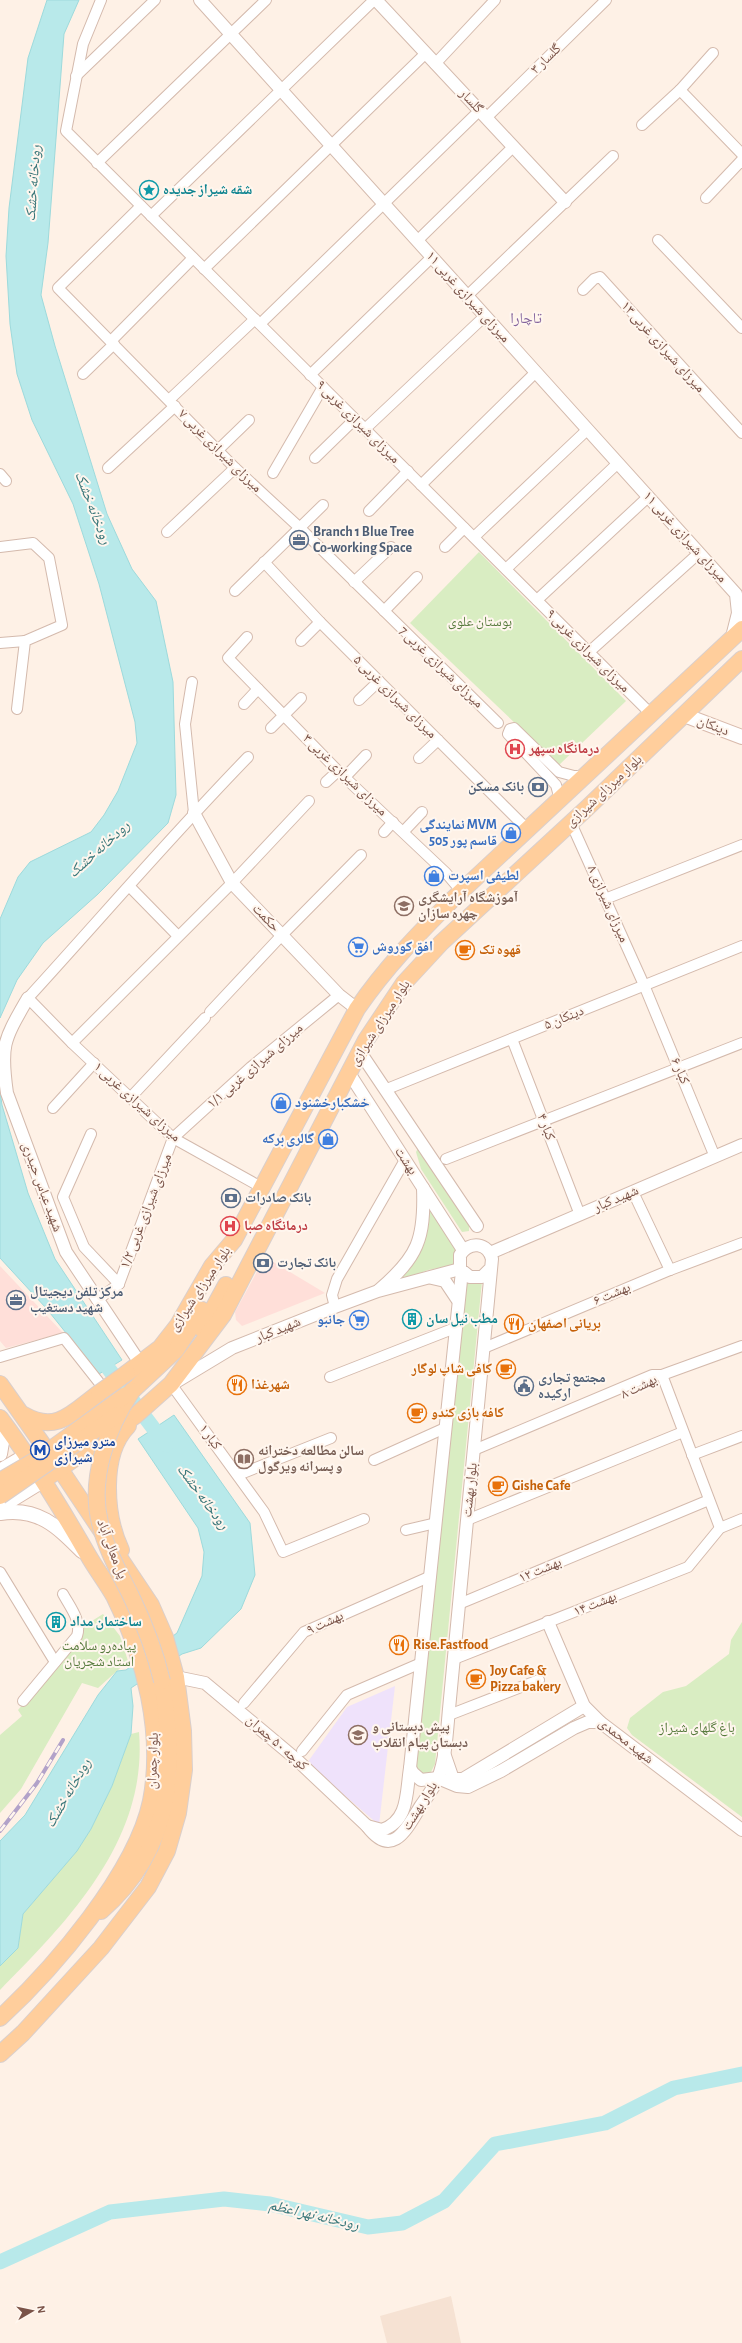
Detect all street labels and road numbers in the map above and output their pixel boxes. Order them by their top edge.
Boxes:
street label: گلسار ۳ [528,41,565,77]
street label: گلسار [455,85,486,117]
street label: میرزای شیرازی غربی ۱۱ [423,249,513,346]
street label: ۱۳ میرزای شیرازی غربی [618,299,708,396]
street label: میرزای شیرازی غربی ۹ [313,378,402,467]
street label: ۷ میرزای شیرازی غربی [175,407,264,496]
street label: میرزای شیرازی غربی ۱۱ [640,489,730,586]
street label: میرزای شیرازی غربی ۹ [543,607,632,696]
street label: میرزای شیرازی غربی 7 [396,624,486,711]
street label: ۵ میرزای شیرازی غربی [350,653,439,742]
street label: دینکان [695,714,731,739]
street label: ۳ میرزای شیرازی غربی [299,731,390,819]
street label: بلوار میرزای شیرازی [563,752,646,831]
street label: ۸ میرزای شیرازی [584,863,631,945]
street label: حکمت [250,901,282,935]
street label: بلوار میرزای شیرازی [347,978,414,1069]
street label: ۵ دینکان [542,1004,586,1033]
street label: ۱/۱ میرزای شیرازی غربی [205,1021,306,1112]
street label: ۶ کبار [667,1056,692,1087]
street label: ۱ میرزای شیرازی غربی [90,1060,183,1145]
street label: ۴ کبار [534,1112,558,1143]
street label: شهید عباس حیدری [18,1140,65,1234]
street label: بهشت [392,1145,420,1178]
street label: ۱/۲ میرزای شیرازی غربی [118,1152,175,1271]
street label: شهید کبار [591,1183,641,1216]
street label: بلوار میرزای شیرازی [167,1244,234,1334]
street label: ۶ بهشت [592,1280,633,1308]
street label: شهید کبار [252,1315,303,1347]
street label: ۸ بهشت [619,1372,660,1402]
street label: ۱ کبار [195,1422,224,1453]
street label: بلوار بهشت [460,1462,481,1518]
street label: پل معالی آباد [93,1517,131,1581]
street label: ۱۲ بهشت [517,1555,564,1586]
street label: ۱۴ بهشت [572,1589,619,1619]
street label: ۹ بهشت [305,1608,346,1638]
street label: کوچه ۵۰ چمران [243,1713,311,1774]
street label: شهید محمدی [595,1715,656,1767]
street label: بلوار چمران [145,1732,162,1790]
street label: بلوار بهشت [400,1779,441,1833]

